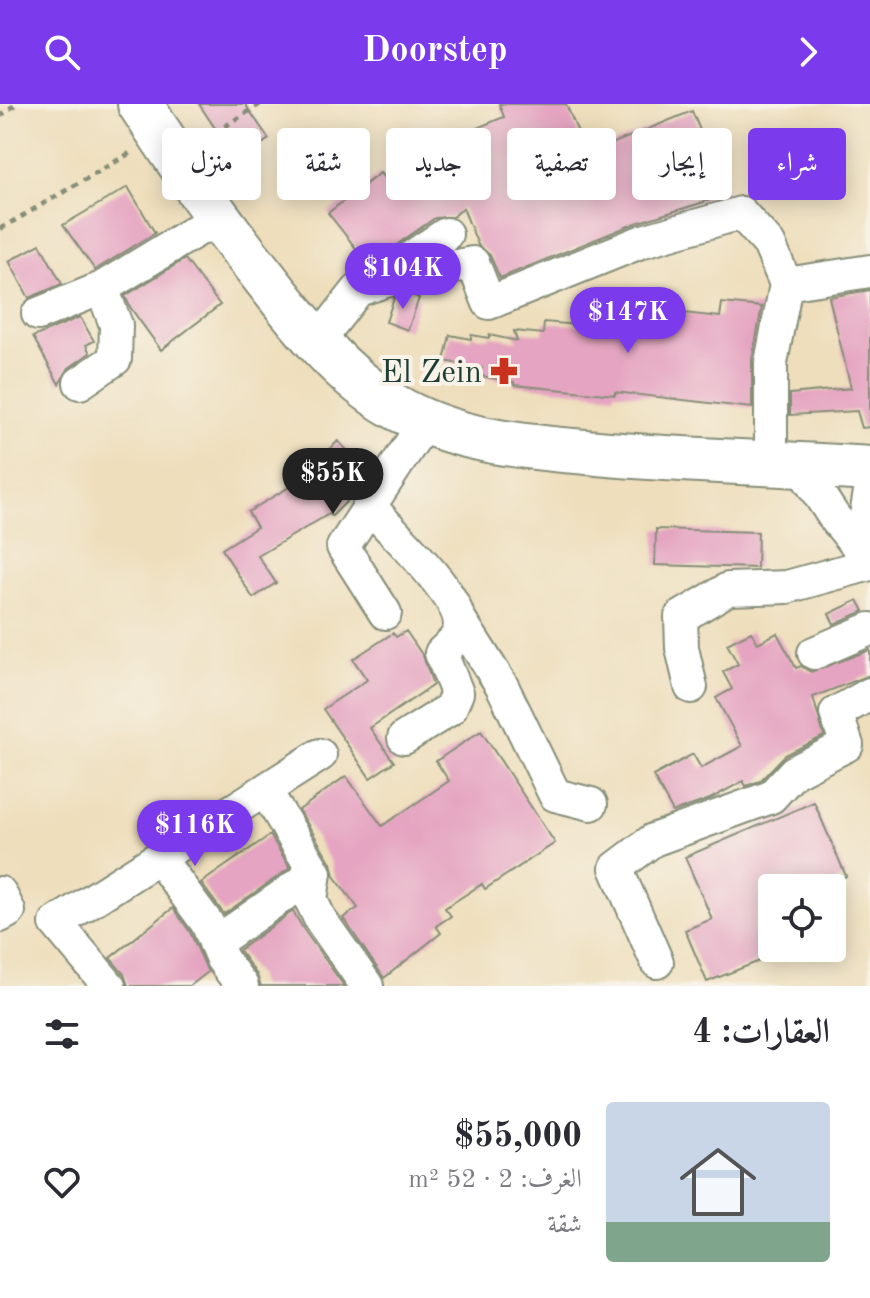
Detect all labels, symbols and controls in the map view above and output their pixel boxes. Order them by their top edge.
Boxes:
icon: search [40,30,84,74]
icon: forward [786,30,830,74]
text: Doorstep [362,34,508,70]
chip: منزل [162,128,261,200]
chip: شقة [277,128,370,200]
chip: جديد [386,128,491,200]
chip: تصفية [507,128,616,200]
chip: إيجار [632,128,732,200]
chip: شراء [748,128,846,200]
pin: $104K [347,243,459,311]
text: $104K [363,256,443,282]
pin: $147K [572,287,684,355]
text: $147K [588,300,668,326]
pharmacy icon: El Zein [489,356,519,386]
place label: El Zein [381,358,482,390]
pin: $55K [286,448,380,516]
text: $55K [300,461,366,487]
pin: $116K [139,800,251,868]
text: $116K [155,813,235,839]
map controls [758,874,846,962]
button: locate [758,874,846,962]
icon: filters [40,1012,84,1056]
text: العقارات: 4 [692,1016,830,1050]
text: $55,000 [454,1120,582,1154]
icon: home [670,1134,766,1230]
icon: heart [40,1160,84,1204]
text: الغرف: 2 · 52 m² [408,1167,582,1193]
text: شقة [548,1212,582,1238]

